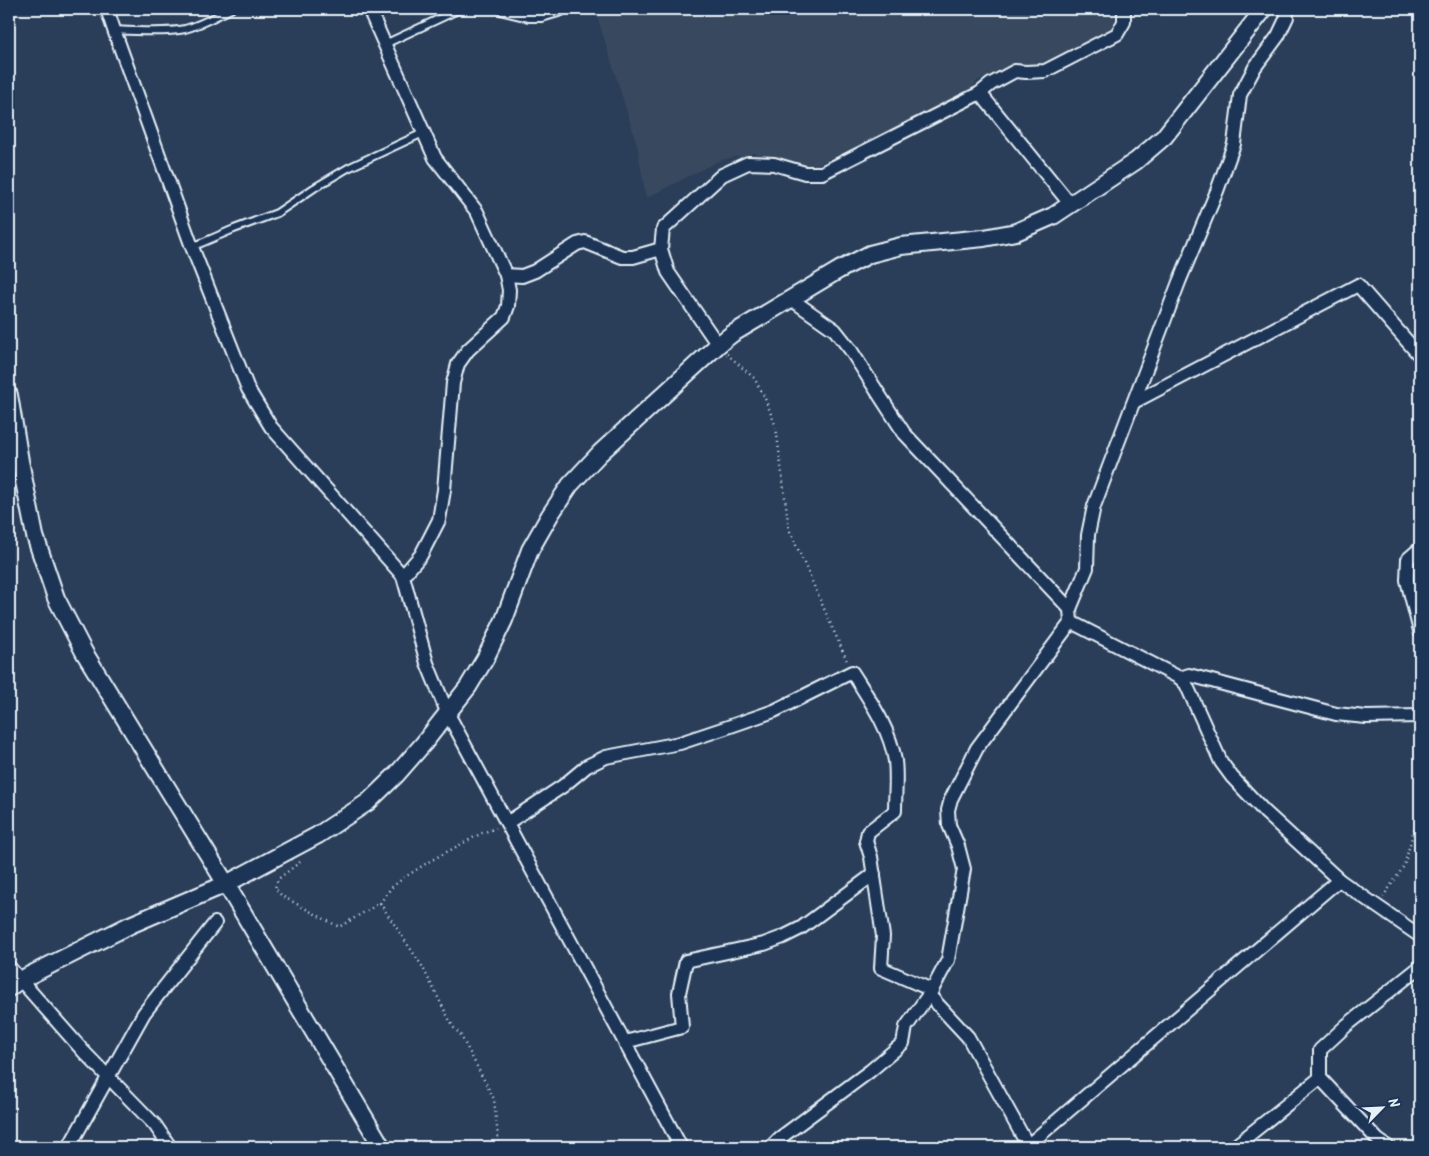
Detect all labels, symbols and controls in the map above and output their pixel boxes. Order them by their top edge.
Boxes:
north arrow [1356,1084,1406,1134]
text: N [1381,1095,1405,1112]

